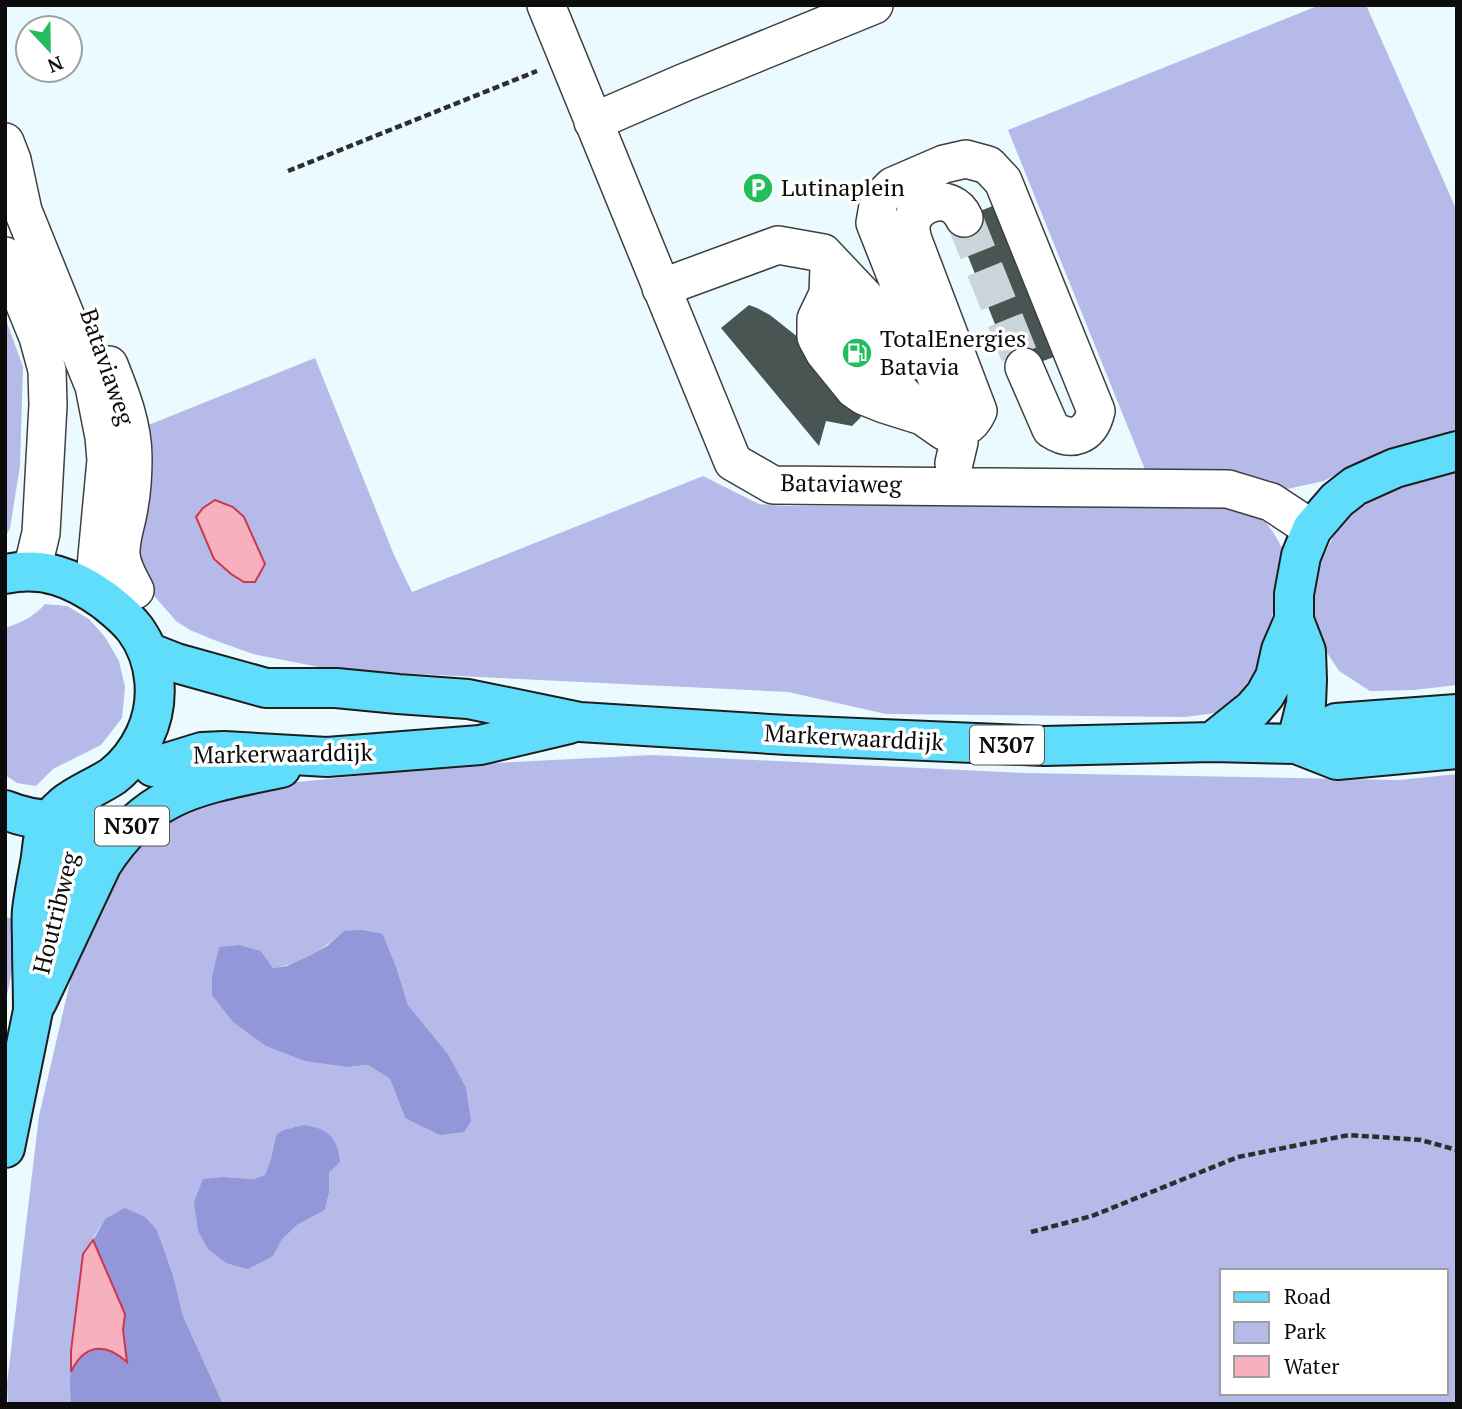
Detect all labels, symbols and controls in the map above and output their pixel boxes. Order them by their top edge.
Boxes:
north arrow [14,14,84,84]
text: N [44,51,67,80]
parking icon: Lutinaplein [741,171,775,205]
place label: Lutinaplein [781,171,905,203]
street label: Bataviaweg [73,304,143,430]
place label: TotalEnergies Batavia [880,322,1026,382]
fuel station icon: TotalEnergies Batavia [840,336,874,370]
street label: Bataviaweg [780,466,902,500]
street label: Markerwaarddijk [763,716,945,758]
road number: N307 [970,726,1044,764]
street label: Markerwaarddijk [193,735,374,771]
road number: N307 [95,806,169,846]
street label: Houtribweg [24,848,86,977]
legend [1220,1269,1448,1395]
text: Road [1284,1282,1331,1310]
text: Park [1284,1317,1326,1345]
text: Water [1284,1352,1339,1380]

